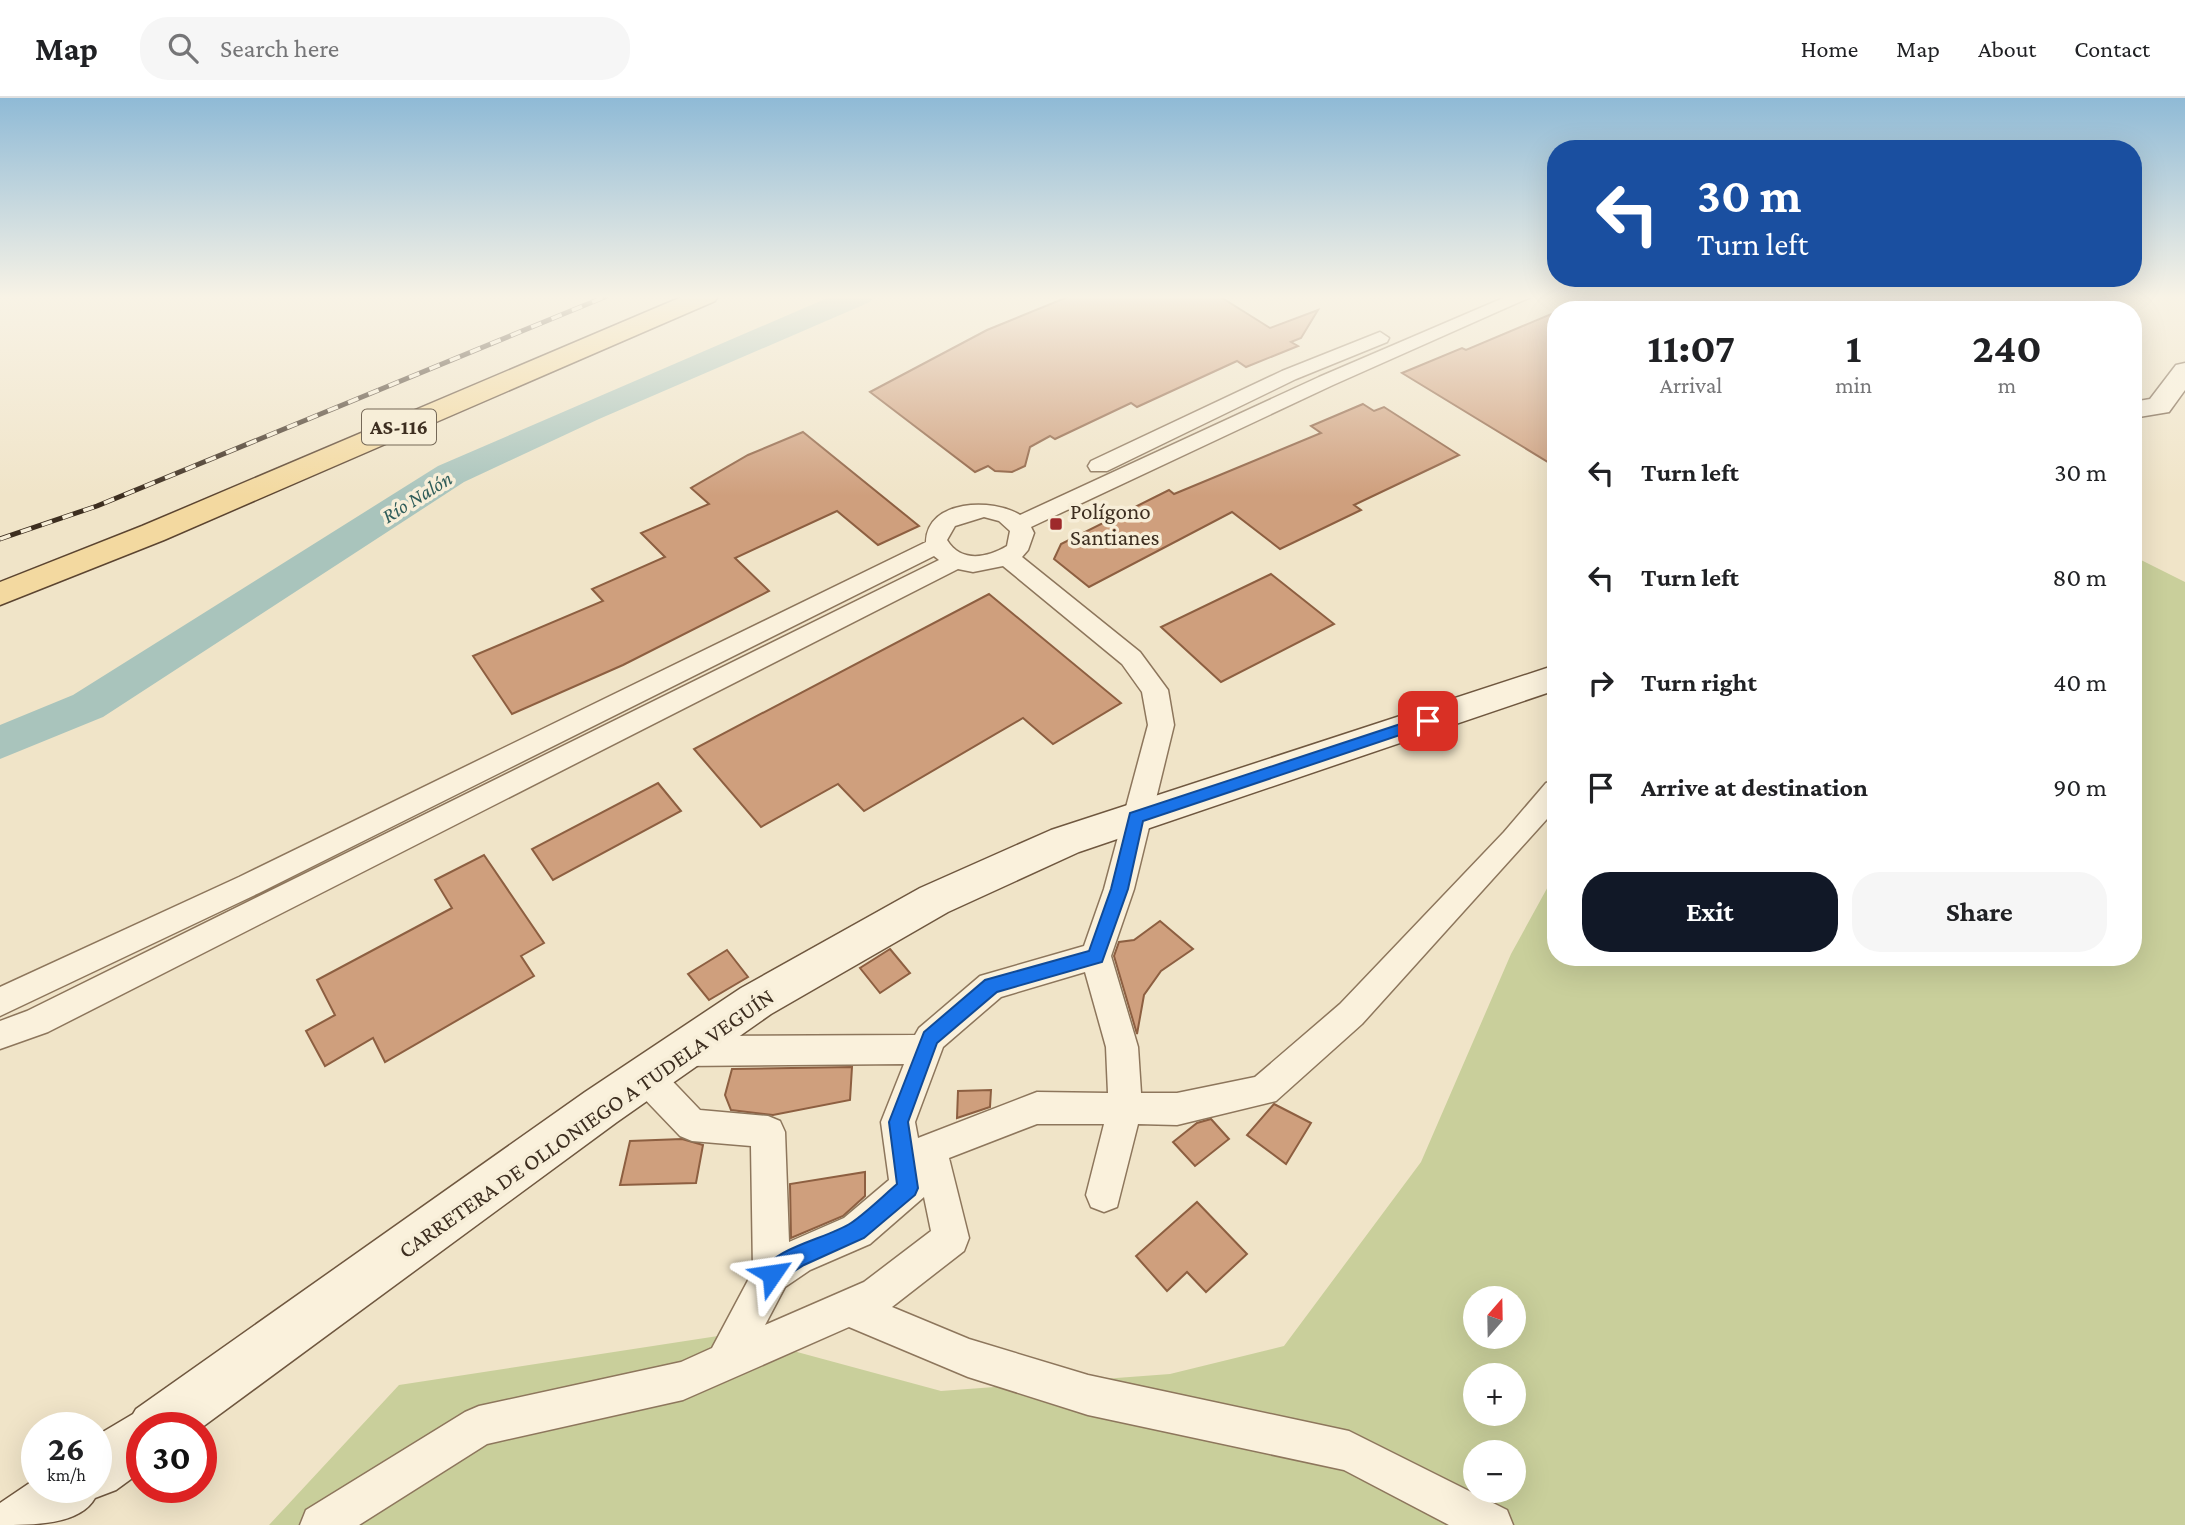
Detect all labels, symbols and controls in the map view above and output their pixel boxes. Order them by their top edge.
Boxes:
search box [140,17,630,80]
icon: search [164,29,202,67]
text: Map [35,30,98,67]
text: Search here [220,34,339,63]
text: Home [1801,35,1858,62]
text: Map [1896,35,1940,62]
text: About [1978,35,2036,62]
text: Contact [2074,35,2150,62]
icon: left [1582,168,1673,259]
text: 30 m [1697,168,1802,223]
text: Turn left [1697,226,1808,262]
text: 11:07 [1647,324,1735,371]
text: 1 [1846,324,1862,371]
text: 240 [1972,324,2042,371]
text: Arrival [1660,372,1722,398]
text: min [1835,372,1872,398]
text: m [1998,372,2016,398]
road number: AS-116 [362,410,436,444]
icon: left [1582,454,1620,492]
text: Turn left [1641,458,1739,487]
text: 30 m [2054,458,2107,487]
water label: Río Nalón [377,466,457,528]
place label: Polígono Santianes [1070,498,1160,550]
marker: Polígono Santianes [1048,516,1064,532]
icon: left [1582,559,1620,597]
text: Turn left [1641,563,1739,592]
text: 80 m [2053,563,2107,592]
icon: right [1582,664,1620,702]
text: Turn right [1641,668,1757,697]
text: 40 m [2053,668,2107,697]
pin [1398,691,1458,751]
icon: arrive [1409,702,1447,740]
icon: arrive [1582,769,1620,807]
text: Arrive at destination [1641,773,1868,802]
text: 90 m [2053,773,2107,802]
button: Exit [1582,872,1838,952]
button: Share [1852,872,2107,952]
street label: CARRETERA DE OLLONIEGO A TUDELA VEGUÍN [393,983,779,1263]
position arrow [735,1237,809,1311]
north arrow [1463,1286,1526,1349]
map controls [1463,1286,1526,1503]
button: + [1463,1363,1526,1426]
speed limit sign: 30 [126,1412,217,1503]
text: 26 [48,1429,85,1468]
button: − [1463,1440,1526,1503]
text: km/h [47,1465,86,1485]

